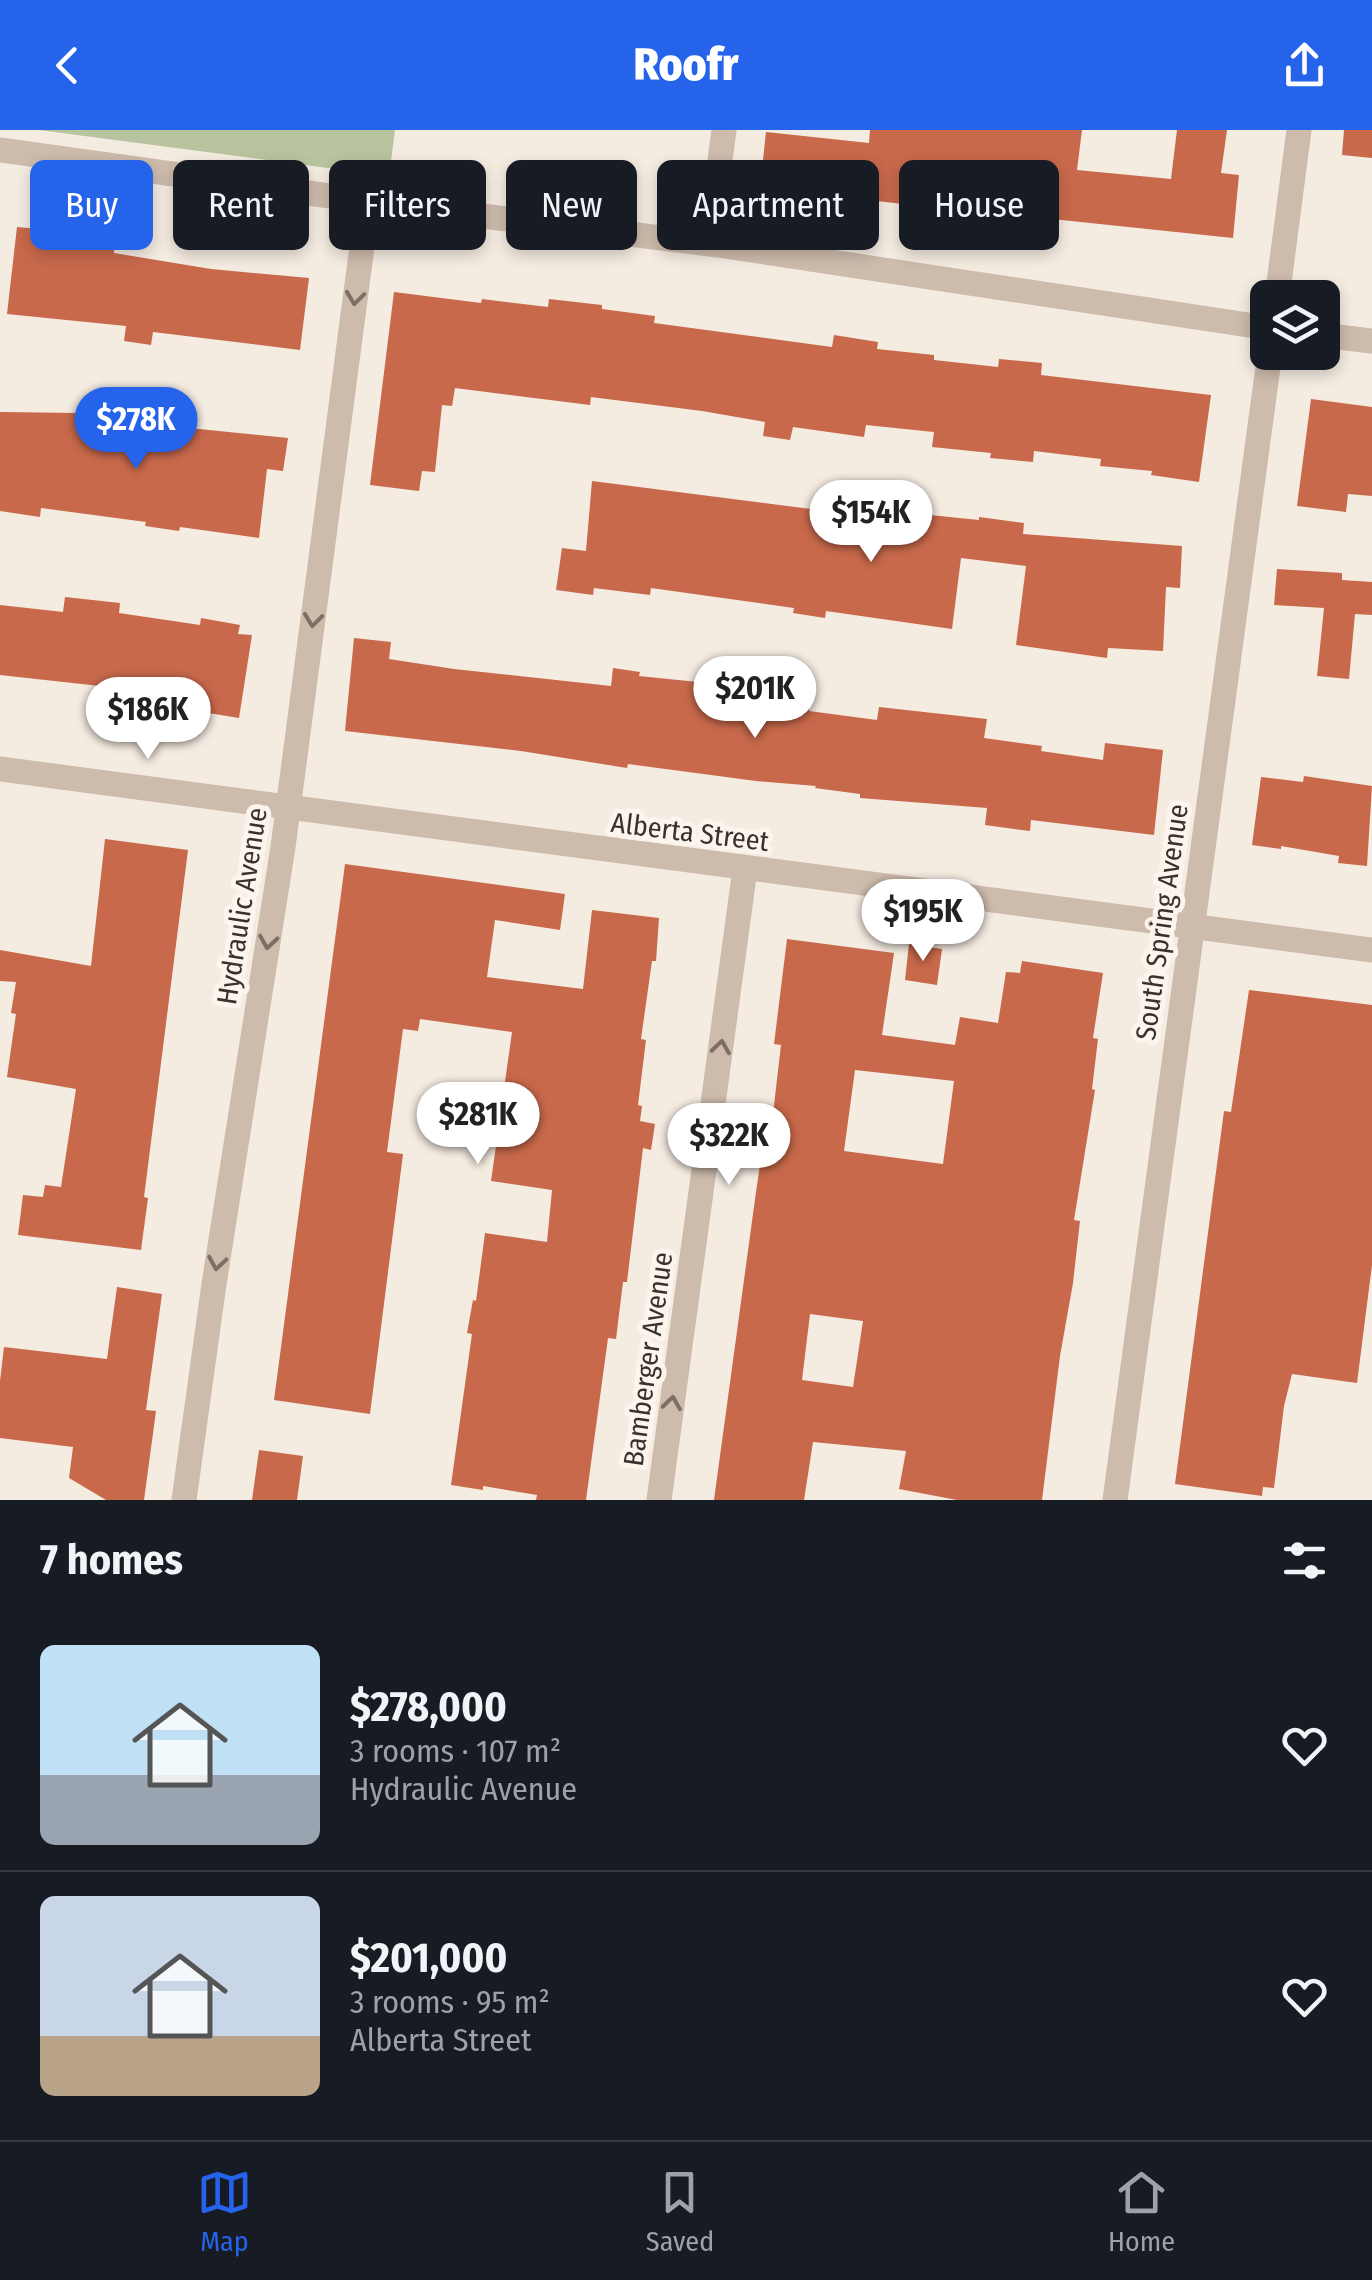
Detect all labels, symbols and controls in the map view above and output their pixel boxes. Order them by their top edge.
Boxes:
icon: back [40,38,95,93]
text: Roofr [634,38,738,92]
icon: share [1277,38,1332,93]
chip: Buy [30,160,153,250]
chip: Rent [173,160,309,250]
chip: Filters [329,160,486,250]
chip: New [506,160,637,250]
chip: Apartment [657,160,879,250]
chip: House [899,160,1059,250]
map controls [1250,280,1340,370]
button: layers [1250,280,1340,370]
one-way arrow [345,290,366,306]
pin: $278K [66,387,206,472]
text: $278K [97,400,175,438]
pin: $154K [801,480,941,565]
text: $154K [831,493,911,531]
one-way arrow [303,613,324,629]
pin: $201K [685,656,825,741]
text: $201K [715,669,795,707]
pin: $186K [78,677,218,762]
text: $186K [108,690,188,728]
street label: South Spring Avenue [1129,802,1195,1042]
street label: Hydraulic Avenue [210,805,274,1007]
street label: Alberta Street [609,806,772,858]
pin: $195K [853,879,993,964]
text: $195K [883,892,963,930]
one-way arrow [258,934,279,950]
one-way arrow [709,1038,730,1055]
pin: $281K [408,1082,548,1167]
text: $281K [439,1095,517,1133]
pin: $322K [659,1103,799,1188]
text: $322K [689,1116,769,1154]
street label: Bamberger Avenue [617,1250,679,1468]
one-way arrow [207,1255,228,1271]
one-way arrow [661,1395,682,1411]
icon: filters [1277,1533,1332,1588]
text: 7 homes [40,1535,183,1585]
text: $278,000 [350,1682,507,1732]
icon: home [120,1685,240,1805]
icon: heart [1277,1718,1332,1773]
text: 3 rooms · 107 m² [350,1732,561,1770]
text: Hydraulic Avenue [350,1770,577,1808]
text: $201,000 [350,1933,507,1983]
icon: home [120,1936,240,2056]
icon: heart [1277,1969,1332,2024]
text: 3 rooms · 95 m² [350,1983,550,2021]
text: Alberta Street [350,2021,531,2059]
tab: Map [197,2165,252,2258]
tab: Saved [646,2165,714,2258]
tab: Home [1108,2165,1175,2258]

